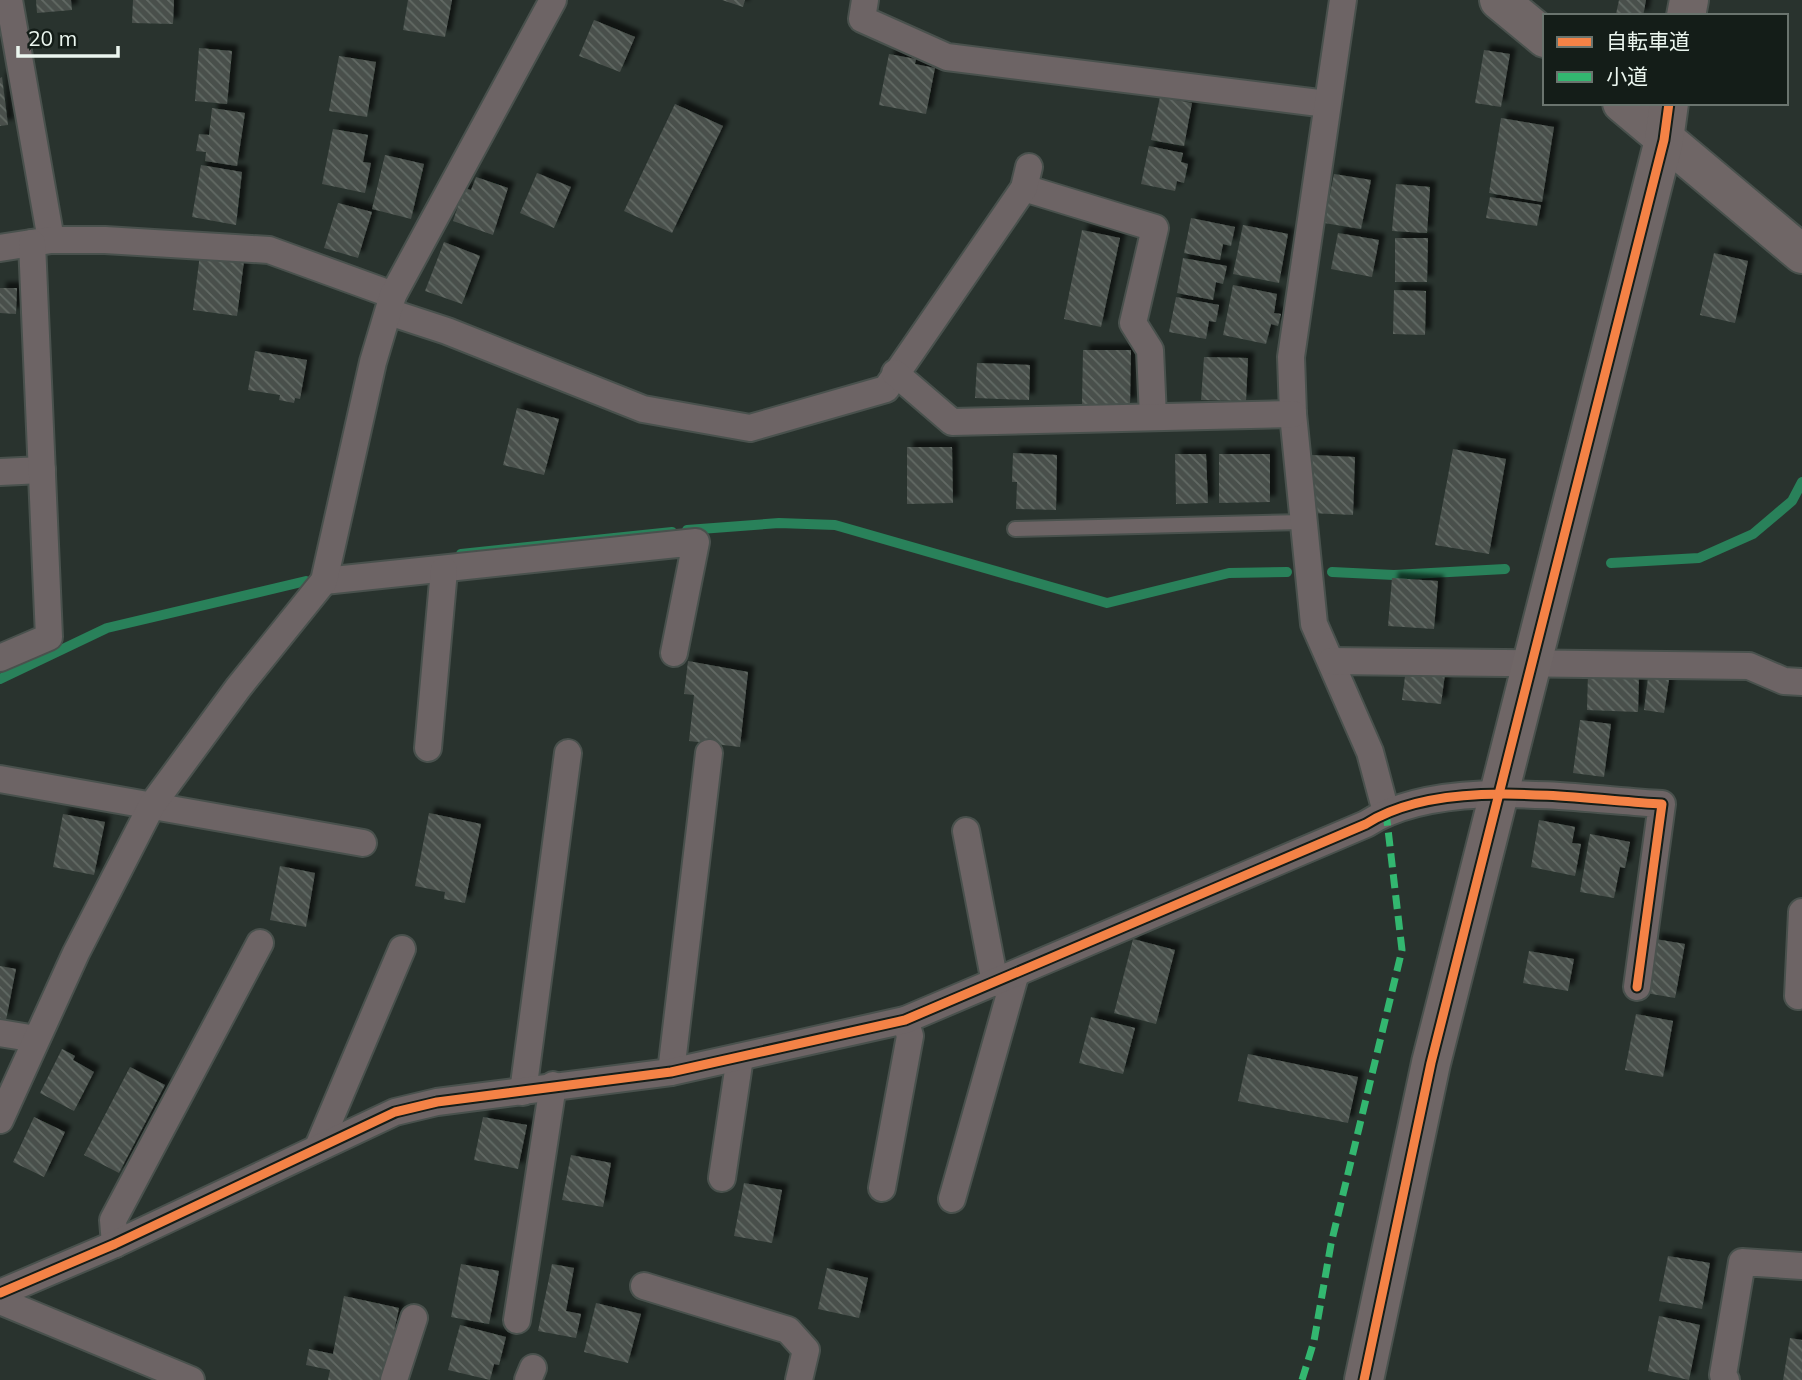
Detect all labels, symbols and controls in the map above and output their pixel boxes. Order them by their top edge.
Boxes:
scale bar [18,14,117,58]
legend [1543,14,1788,105]
text: 20 m [28,25,77,51]
text: 自転車道 [1606,28,1690,54]
text: 小道 [1606,63,1648,89]

